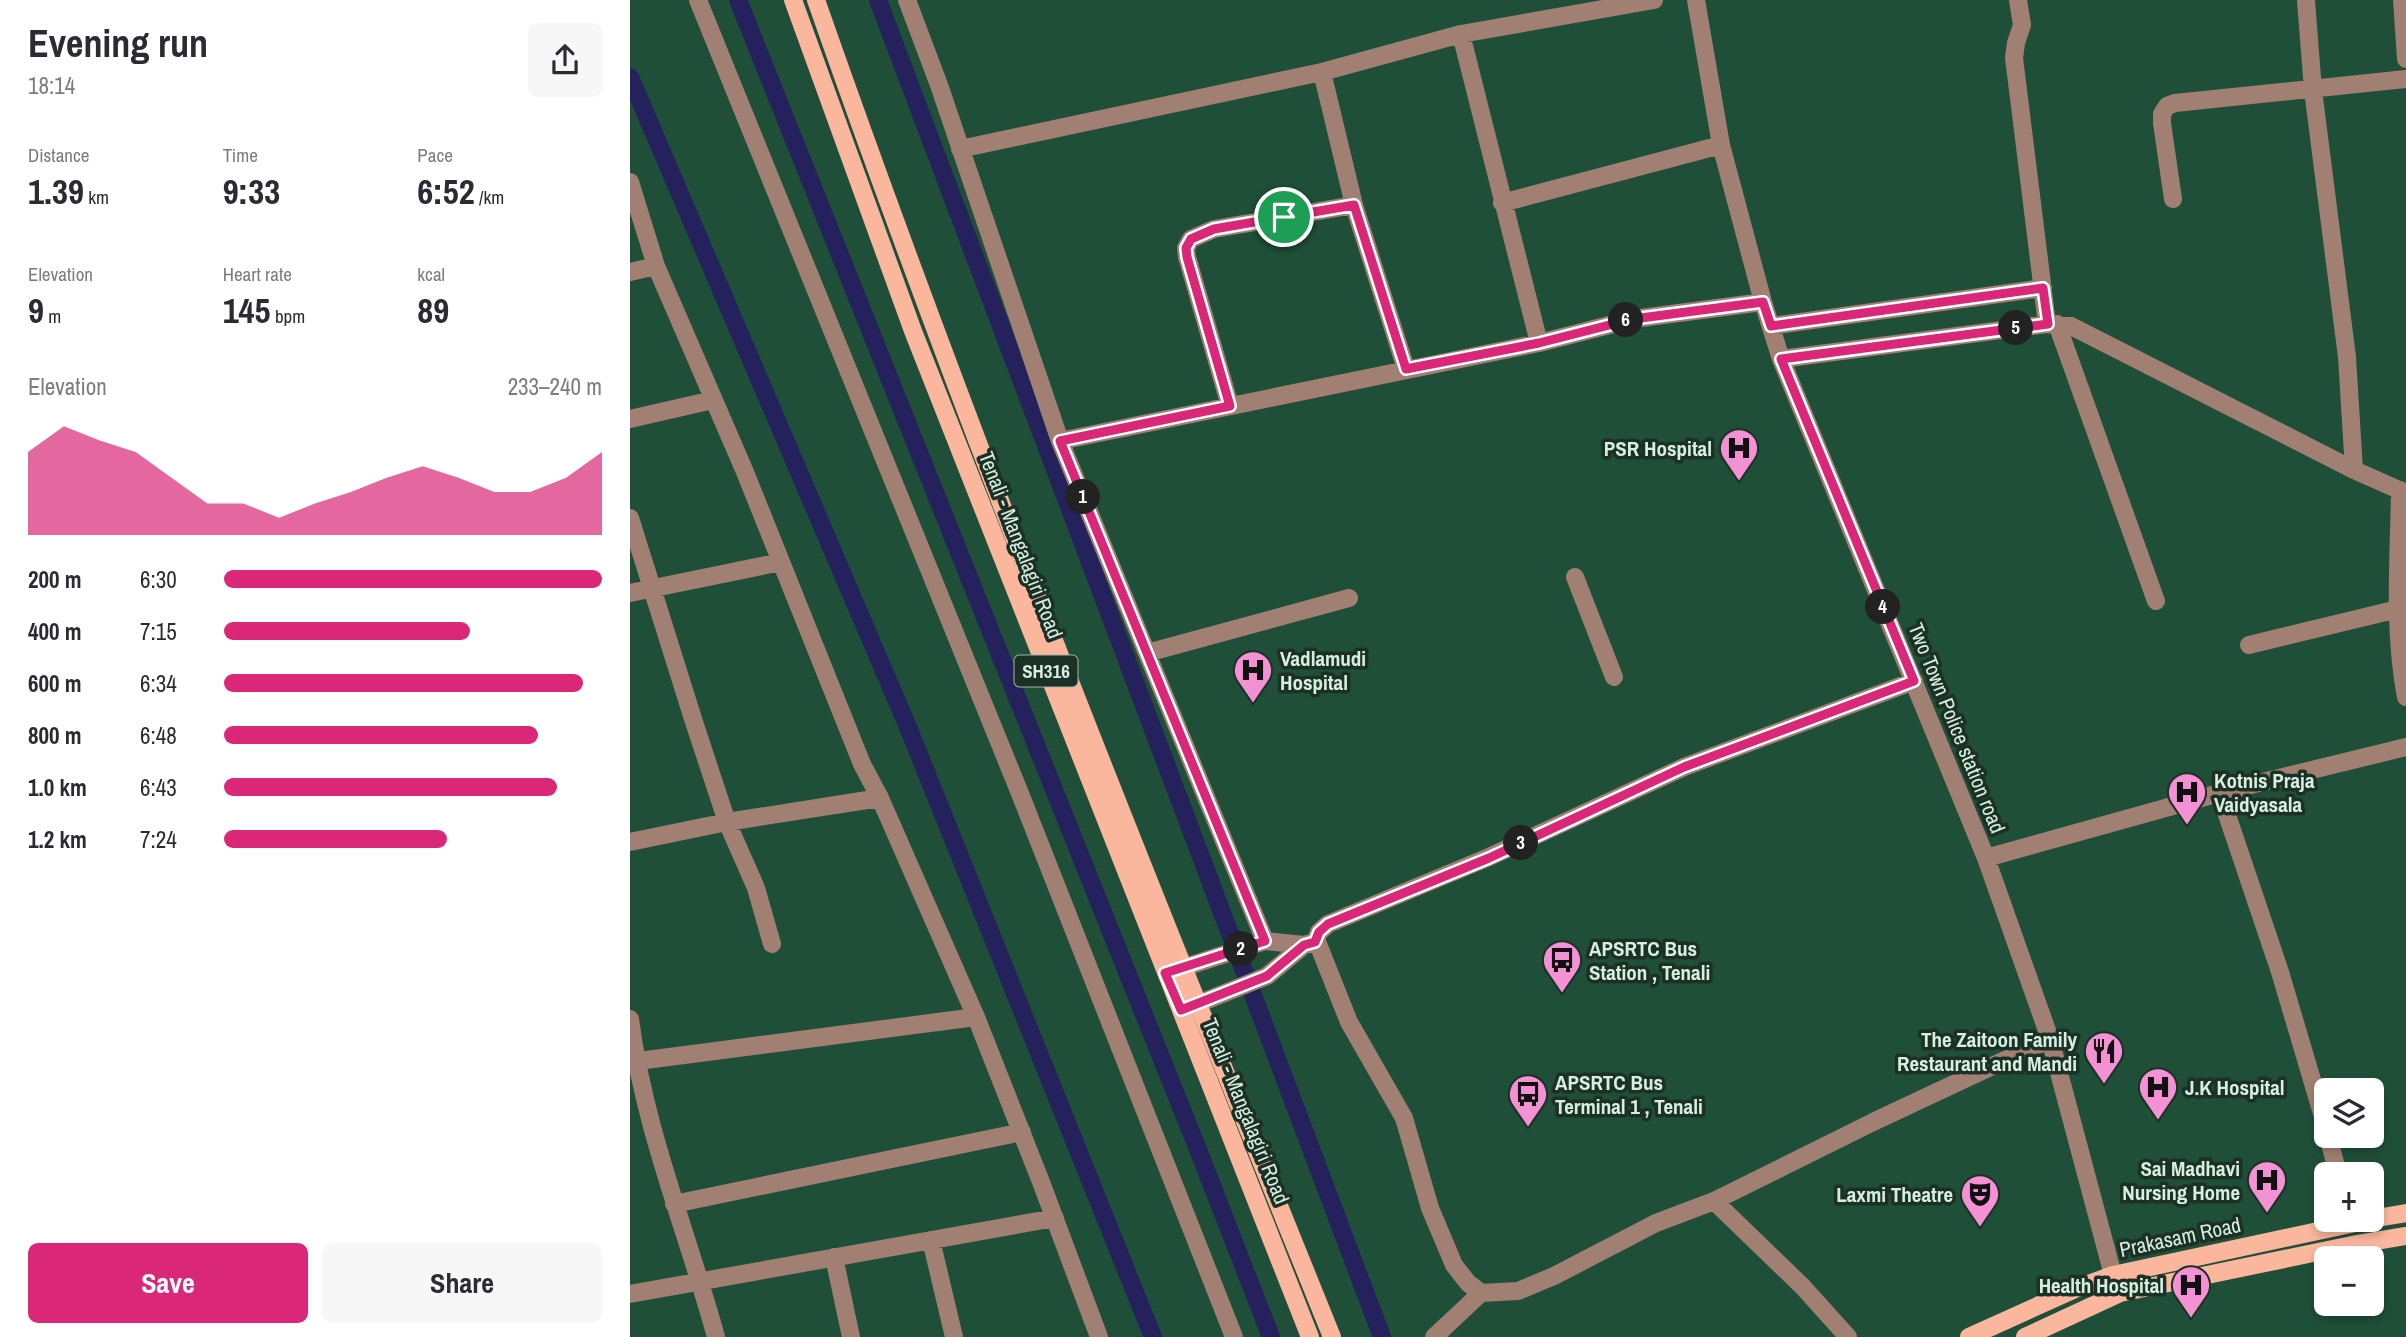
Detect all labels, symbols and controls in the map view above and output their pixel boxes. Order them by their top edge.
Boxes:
text: Evening run [28,18,208,69]
button: share [528,23,602,97]
text: 18:14 [28,70,75,101]
text: Distance [28,142,89,168]
text: Time [223,142,258,168]
text: Pace [417,142,453,168]
text: 1.39 [28,168,84,215]
text: 9:33 [223,168,280,215]
text: 6:52 [417,168,475,215]
text: km [84,184,109,210]
text: /km [475,184,504,210]
pin [1254,187,1314,247]
icon: arrive [1265,198,1303,236]
text: Elevation [28,261,93,287]
text: Heart rate [223,261,292,287]
text: kcal [417,261,445,287]
text: 9 [28,287,44,334]
text: 145 [223,287,271,334]
text: 89 [417,287,449,334]
pin: 6 [1608,302,1644,338]
text: m [44,303,61,329]
text: bpm [271,303,305,329]
text: 6 [1621,306,1630,332]
pin: 5 [1998,310,2034,346]
text: 5 [2011,314,2020,340]
text: Elevation [28,371,107,402]
text: 233–240 m [508,371,602,402]
hospital icon: PSR Hospital [1718,427,1760,482]
place label: PSR Hospital [1604,434,1712,463]
street label: Tenali - Mangalagiri Road [972,447,1070,643]
pin: 1 [1065,480,1100,514]
text: 1 [1078,483,1087,509]
text: 200 m [28,564,81,595]
text: 6:30 [140,564,177,595]
pin: 4 [1866,590,1900,624]
text: 4 [1878,593,1887,619]
text: 400 m [28,616,81,647]
text: 7:15 [140,616,177,647]
street label: Two Town Police station road [1901,618,2013,838]
place label: Vadlamudi Hospital [1280,644,1366,697]
hospital icon: Vadlamudi Hospital [1232,649,1274,704]
road number: SH316 [1014,656,1078,686]
text: 600 m [28,668,81,699]
text: 6:34 [140,668,177,699]
text: 800 m [28,720,81,751]
text: 6:48 [140,720,177,751]
place label: Kotnis Praja Vaidyasala [2214,766,2315,819]
hospital icon: Kotnis Praja Vaidyasala [2166,771,2208,826]
text: 1.0 km [28,772,87,803]
text: 6:43 [140,772,177,803]
text: 1.2 km [28,824,87,855]
text: 7:24 [140,824,177,855]
pin: 3 [1504,826,1538,860]
text: 3 [1516,829,1525,855]
pin: 2 [1224,932,1258,967]
place label: APSRTC Bus Station , Tenali [1589,934,1710,987]
text: 2 [1236,935,1245,961]
bus stop icon: APSRTC Bus Station , Tenali [1541,939,1583,994]
street label: Tenali - Mangalagiri Road [1195,1014,1297,1208]
place label: The Zaitoon Family Restaurant and Mandi [1897,1025,2077,1078]
restaurant icon: The Zaitoon Family Restaurant and Mandi [2083,1030,2125,1085]
hospital icon: J.K Hospital [2137,1066,2179,1121]
place label: APSRTC Bus Terminal 1 , Tenali [1555,1068,1703,1121]
bus stop icon: APSRTC Bus Terminal 1 , Tenali [1507,1073,1549,1128]
place label: J.K Hospital [2185,1073,2285,1102]
map controls [2314,1078,2384,1316]
button: layers [2314,1078,2384,1148]
place label: Sai Madhavi Nursing Home [2122,1154,2240,1207]
hospital icon: Sai Madhavi Nursing Home [2246,1159,2288,1214]
button: + [2314,1162,2384,1232]
theatre icon: Laxmi Theatre [1959,1173,2001,1228]
place label: Laxmi Theatre [1836,1180,1953,1209]
street label: Prakasam Road [2117,1210,2243,1264]
button: Save [28,1243,308,1323]
button: Share [322,1243,602,1323]
button: − [2314,1246,2384,1316]
hospital icon: Health Hospital [2170,1264,2212,1319]
place label: Health Hospital [2039,1271,2164,1300]

